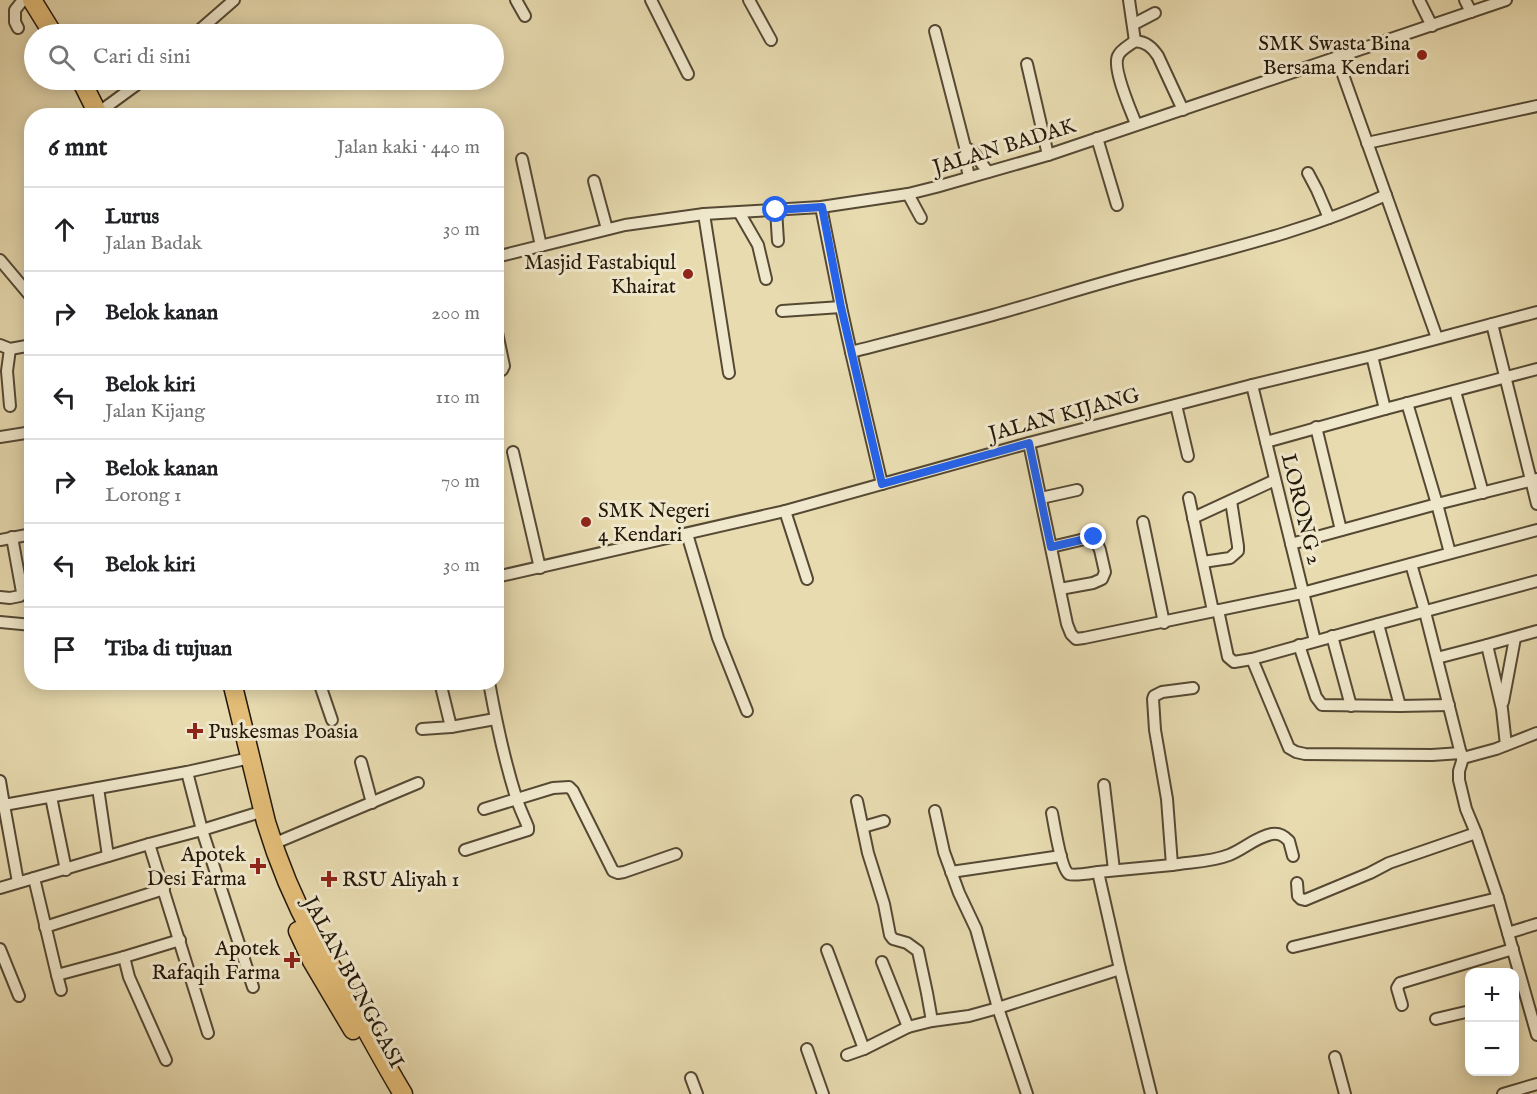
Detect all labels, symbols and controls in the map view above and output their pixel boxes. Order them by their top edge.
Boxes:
search box [24,24,504,90]
place label: SMK Swasta Bina Bersama Kendari [1258,31,1411,82]
icon: search [45,41,78,74]
text: Cari di sini [93,43,191,71]
marker: SMK Swasta Bina Bersama Kendari [1415,48,1429,62]
street label: JALAN BADAK [928,113,1080,183]
text: 6 mnt [48,131,107,164]
text: Jalan kaki · 440 m [337,135,480,160]
route start [762,196,788,222]
text: Lurus [105,203,159,231]
icon: ahead [48,213,81,246]
text: 30 m [443,217,480,242]
text: Jalan Badak [105,231,202,256]
place label: Masjid Fastabiqul Khairat [524,250,676,301]
marker: Masjid Fastabiqul Khairat [681,267,695,281]
icon: right [48,297,81,330]
text: Belok kanan [105,299,218,327]
text: 200 m [431,301,480,326]
text: Belok kiri [105,371,196,399]
icon: left [48,381,81,414]
street label: JALAN KIJANG [984,382,1143,449]
text: 110 m [436,385,480,410]
text: Jalan Kijang [105,399,205,424]
street label: LORONG 2 [1274,451,1327,568]
text: Belok kanan [105,455,218,483]
icon: right [48,465,81,498]
text: 70 m [441,469,480,494]
text: Lorong 1 [105,483,182,508]
place label: SMK Negeri 4 Kendari [598,498,710,549]
marker: SMK Negeri 4 Kendari [579,515,593,529]
route end [1080,523,1106,549]
icon: left [48,549,81,582]
text: Belok kiri [105,551,196,579]
text: 30 m [443,553,480,578]
icon: arrive [48,633,81,666]
text: Tiba di tujuan [105,635,232,663]
place label: Puskesmas Poasia [208,719,359,746]
marker: Puskesmas Poasia [186,722,204,740]
place label: Apotek Desi Farma [147,842,247,893]
marker: Apotek Desi Farma [251,859,265,873]
place label: RSU Aliyah 1 [342,867,459,894]
marker: RSU Aliyah 1 [320,870,338,888]
street label: JALAN BUNGGASI [295,890,409,1073]
place label: Apotek Rafaqih Farma [151,936,281,987]
marker: Apotek Rafaqih Farma [285,953,299,967]
map controls [1465,968,1519,1076]
button: + [1465,968,1519,1022]
button: − [1465,1022,1519,1076]

